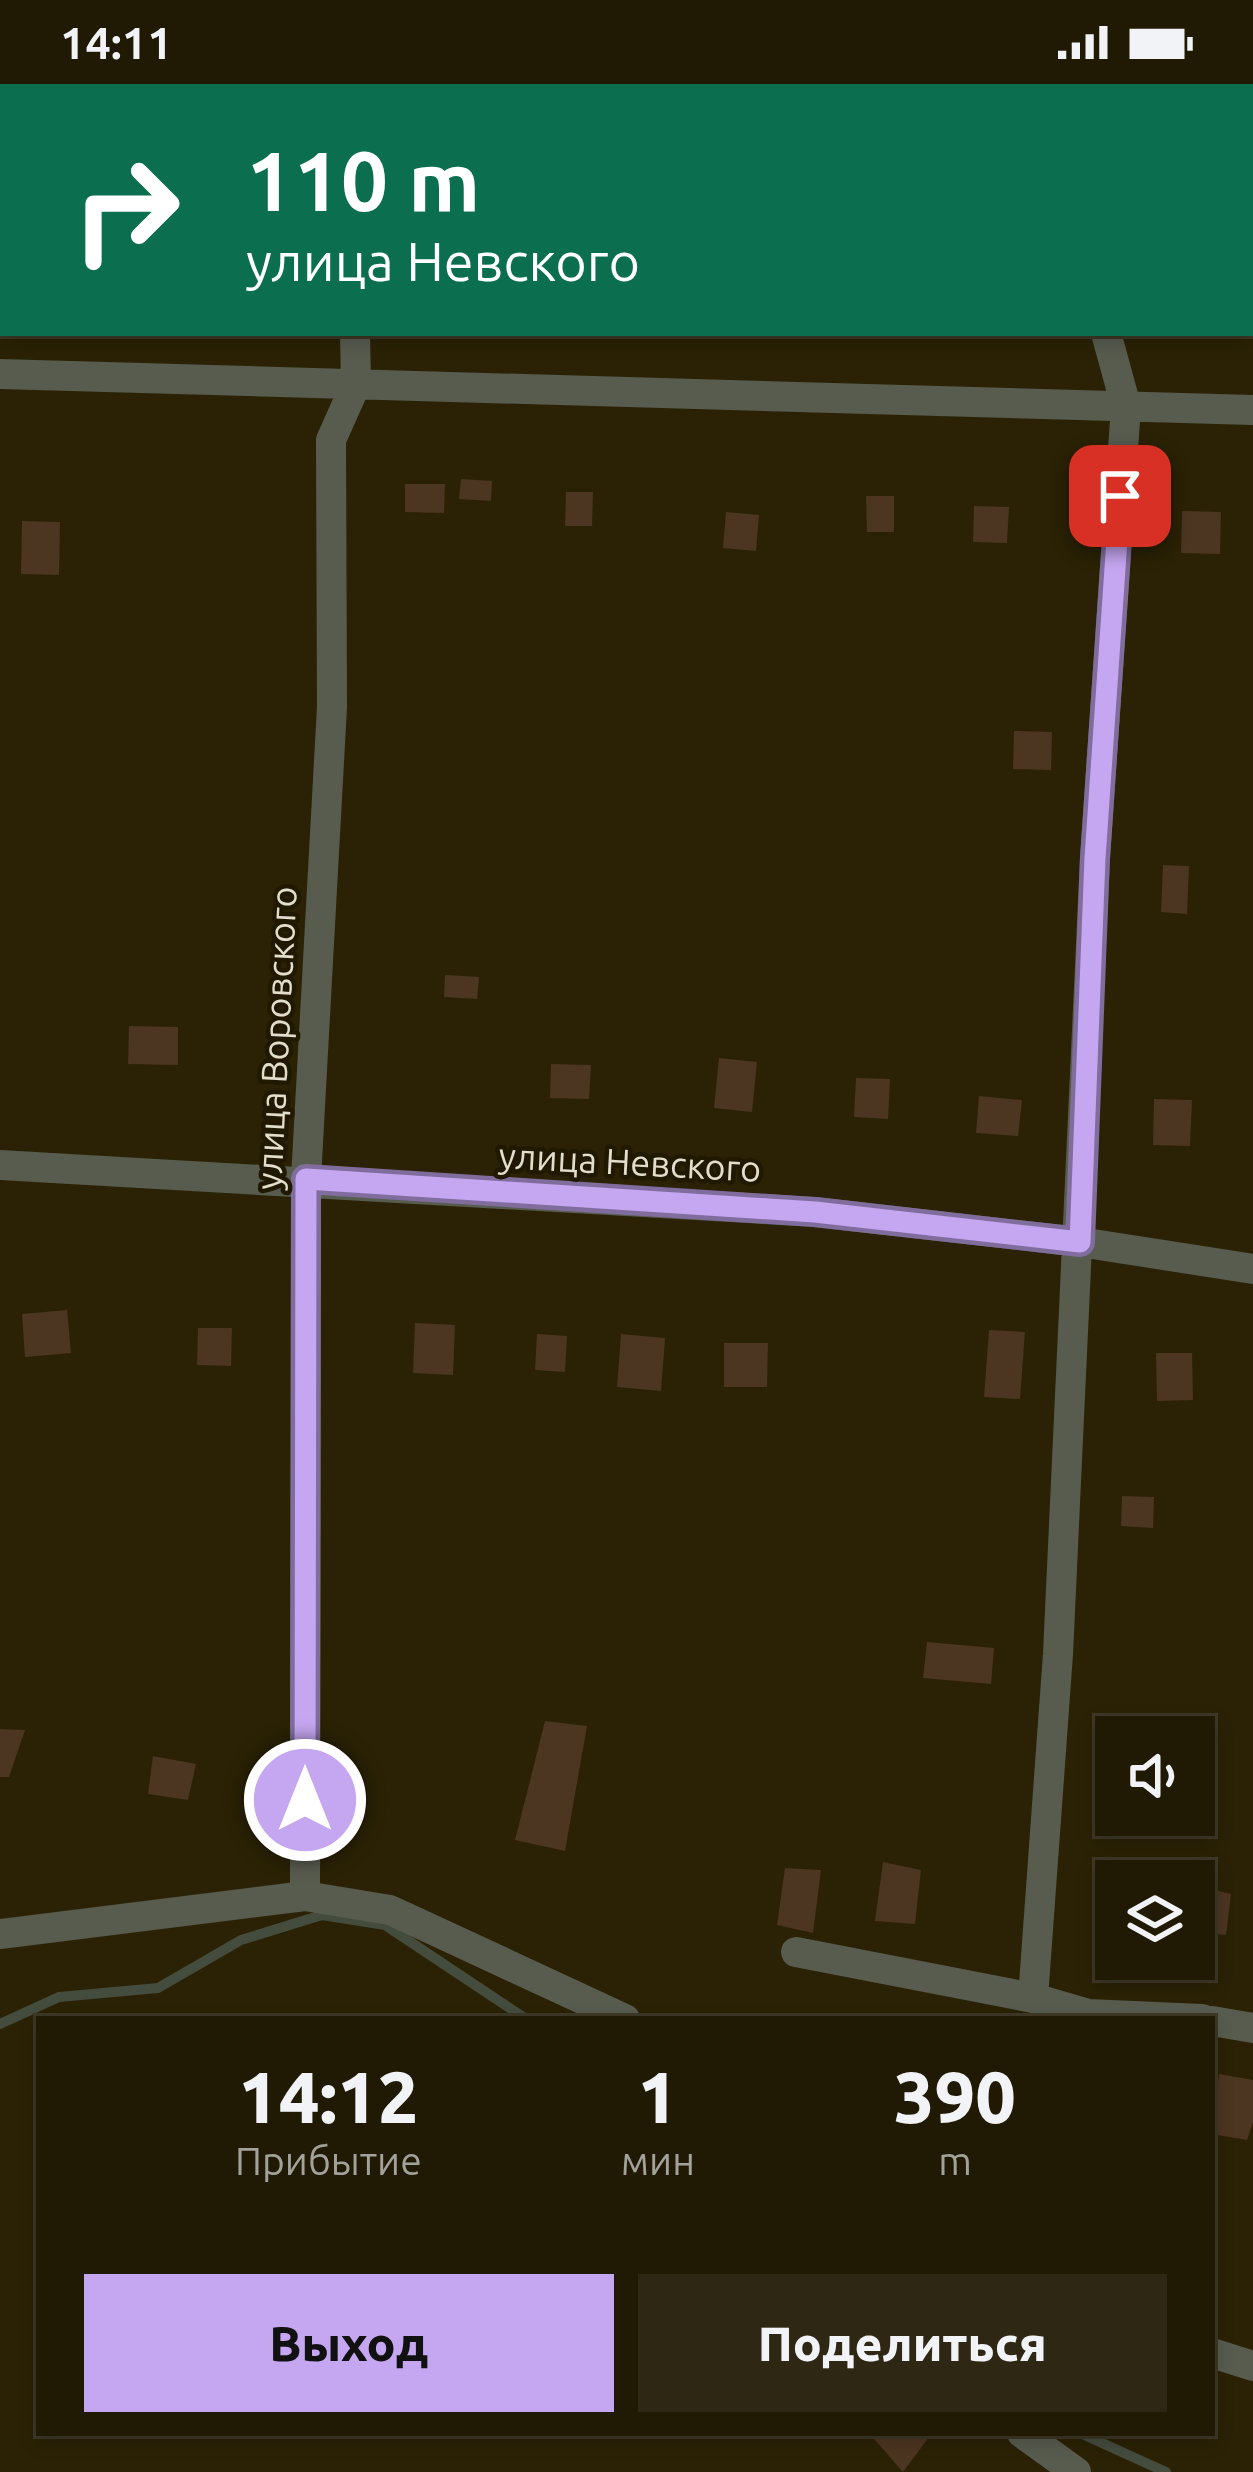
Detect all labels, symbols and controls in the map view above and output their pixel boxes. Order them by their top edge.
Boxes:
text: 14:11 [60,17,173,68]
icon: right [48,132,204,288]
text: 110 m [246,133,480,227]
text: улица Невского [246,231,640,291]
pin [1069,445,1171,547]
icon: arrive [1087,463,1153,529]
street label: улица Воровского [247,885,304,1191]
street label: улица Невского [498,1134,762,1189]
map controls [1095,1716,1215,1980]
button: sound [1095,1716,1215,1836]
position arrow [242,1737,368,1863]
button: layers [1095,1860,1215,1980]
text: 14:12 [238,2056,418,2137]
text: 1 [638,2056,678,2137]
text: 390 [894,2056,1016,2137]
text: Прибытие [235,2139,422,2182]
text: мин [621,2139,695,2182]
text: m [938,2139,972,2182]
button: Выход [84,2274,614,2412]
button: Поделиться [638,2274,1167,2412]

